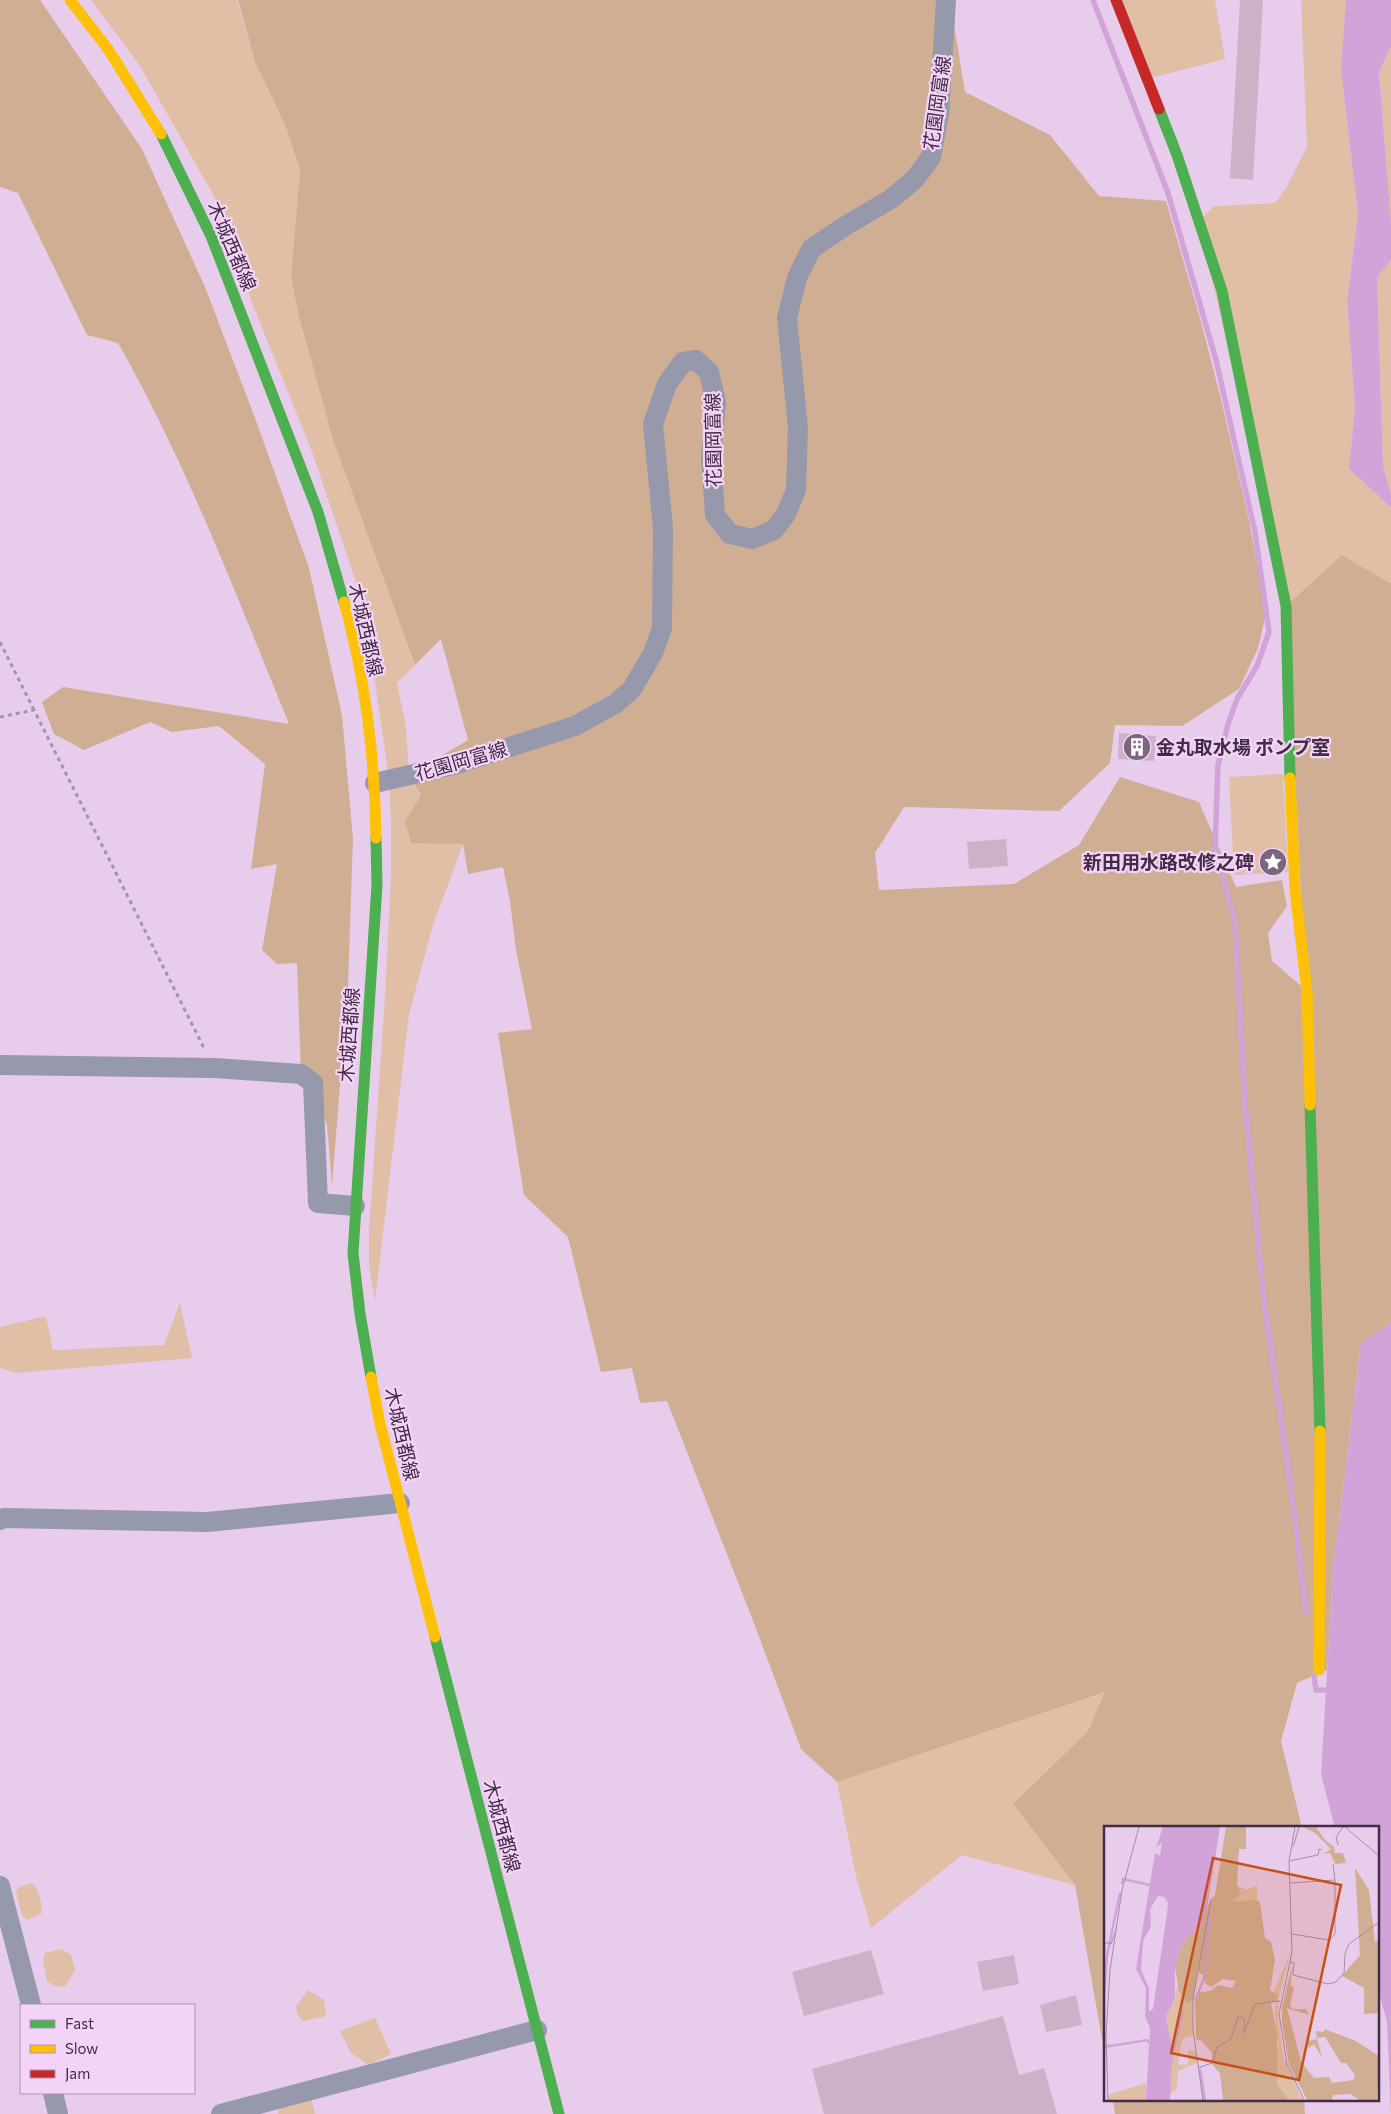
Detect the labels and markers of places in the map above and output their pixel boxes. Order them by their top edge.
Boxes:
building icon: 金丸取水場 ポンプ室 [1122,732,1152,762]
place label: 金丸取水場 ポンプ室 [1156,735,1330,758]
place icon: 新田用水路改修之碑 [1258,847,1288,877]
place label: 新田用水路改修之碑 [1083,850,1254,873]

